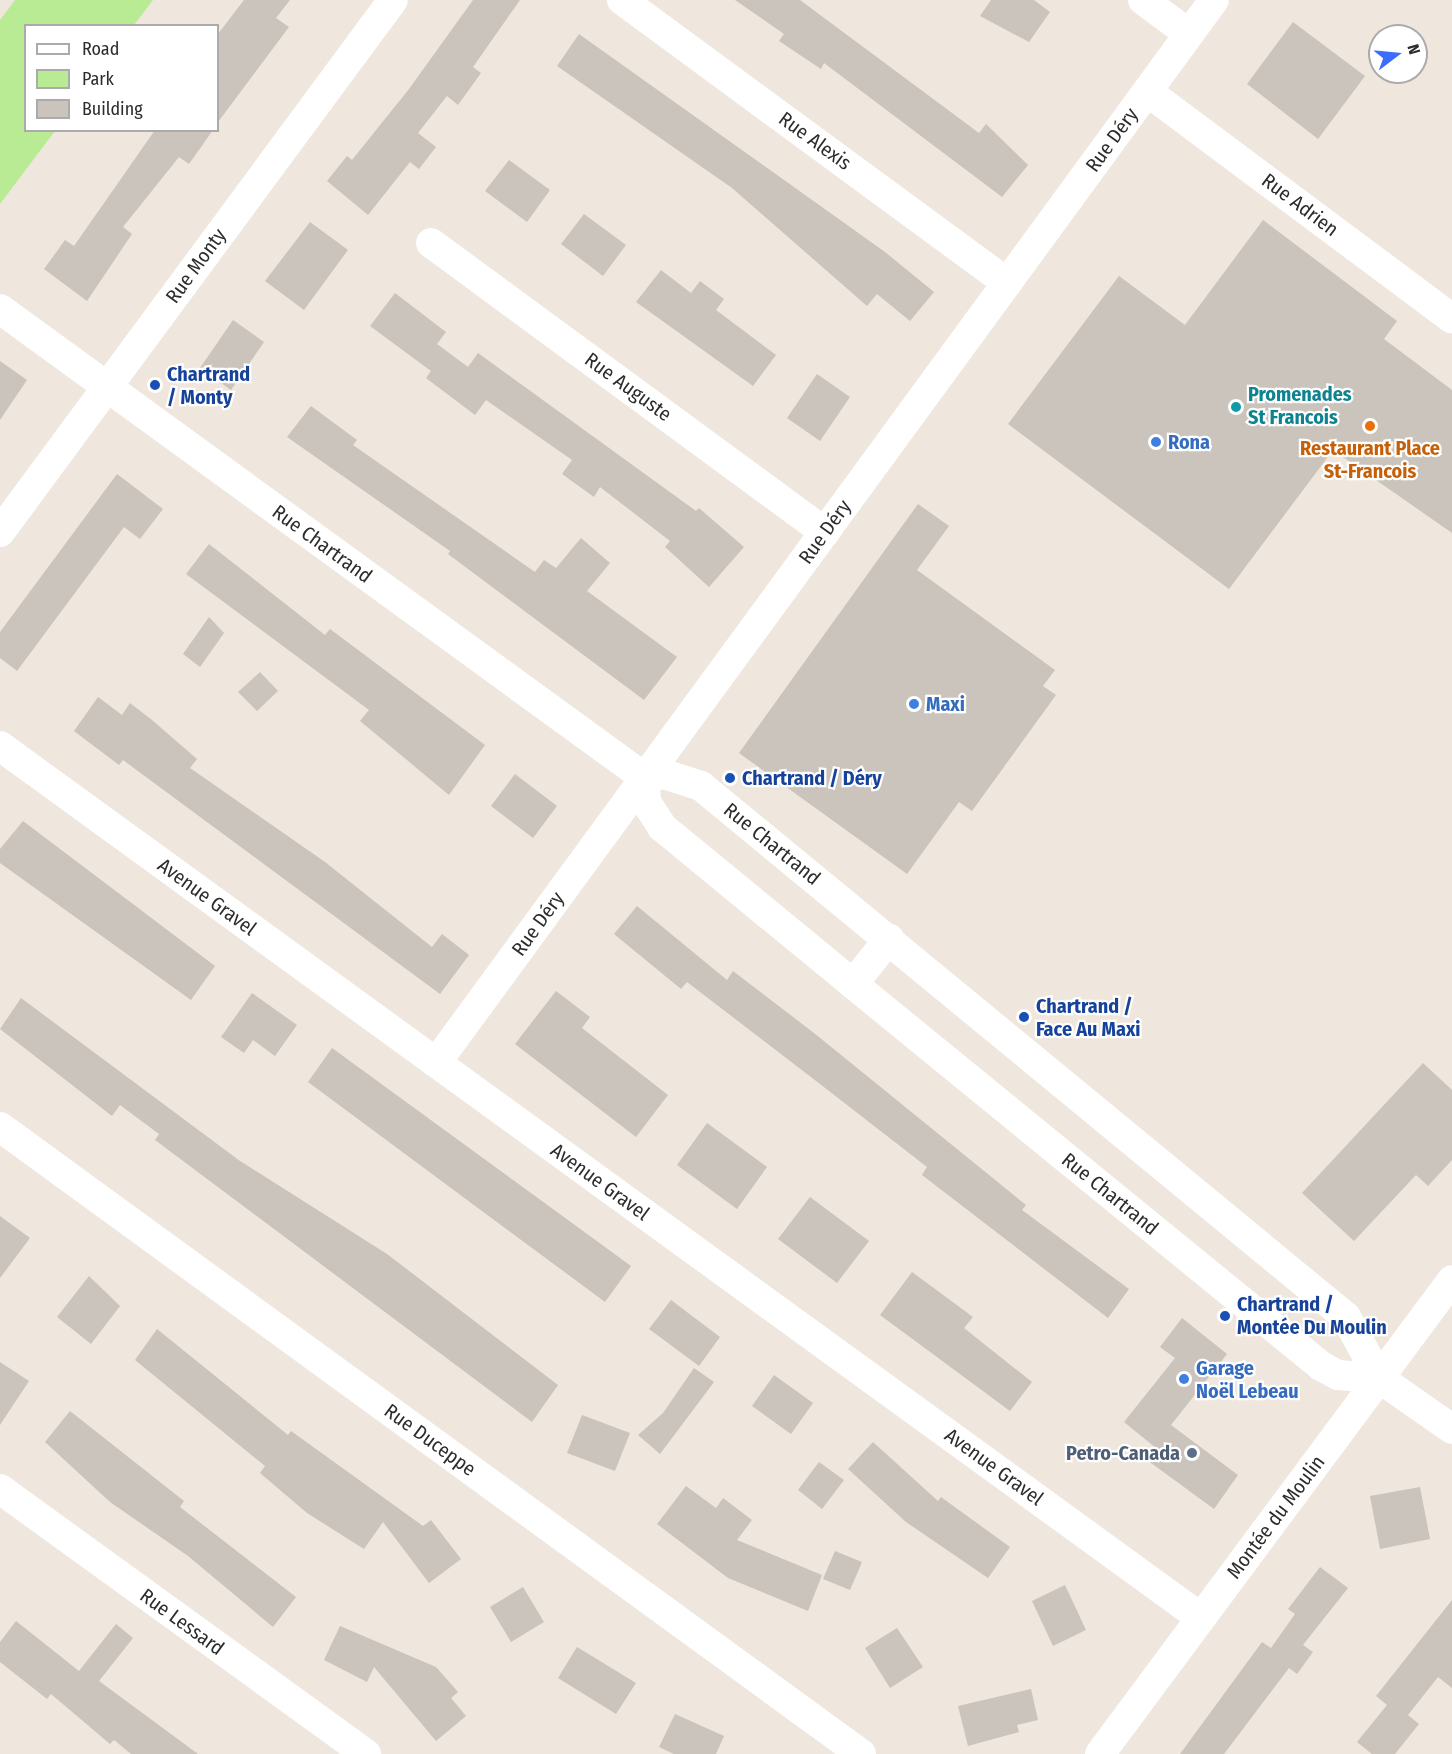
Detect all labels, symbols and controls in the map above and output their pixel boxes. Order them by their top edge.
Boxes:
legend [24,24,219,132]
north arrow [1368,24,1428,84]
text: Road [82,38,119,60]
text: N [1403,42,1424,57]
text: Park [82,68,114,90]
text: Building [82,98,143,120]
street label: Rue Déry [1081,103,1143,177]
street label: Rue Alexis [774,107,856,175]
street label: Rue Adrien [1257,168,1343,242]
street label: Rue Monty [161,224,231,308]
street label: Rue Auguste [580,348,676,426]
place label: Chartrand / Monty [167,362,250,409]
marker: Chartrand / Monty [148,378,162,392]
place label: Promenades St Francois [1248,383,1352,430]
marker: Promenades St Francois [1229,400,1243,414]
marker: Restaurant Place St-Francois [1363,419,1377,433]
place label: Rona [1168,430,1210,454]
marker: Rona [1149,435,1163,449]
place label: Restaurant Place St-Francois [1300,436,1440,483]
street label: Rue Déry [794,495,856,569]
street label: Rue Chartrand [268,500,376,588]
place label: Maxi [926,692,965,716]
marker: Maxi [907,697,921,711]
place label: Chartrand / Déry [742,766,882,790]
marker: Chartrand / Déry [723,771,737,785]
street label: Rue Chartrand [719,798,825,890]
street label: Avenue Gravel [153,853,261,941]
street label: Rue Déry [507,887,569,961]
place label: Chartrand / Face Au Maxi [1036,994,1140,1041]
marker: Chartrand / Face Au Maxi [1017,1010,1031,1024]
street label: Avenue Gravel [546,1138,654,1226]
street label: Rue Chartrand [1057,1148,1163,1240]
place label: Chartrand / Montée Du Moulin [1237,1292,1387,1339]
marker: Chartrand / Montée Du Moulin [1218,1309,1232,1323]
place label: Garage Noël Lebeau [1196,1356,1299,1403]
marker: Garage Noël Lebeau [1177,1372,1191,1386]
street label: Rue Duceppe [380,1399,480,1481]
street label: Avenue Gravel [940,1423,1048,1511]
place label: Petro-Canada [1066,1441,1180,1465]
marker: Petro-Canada [1185,1446,1199,1460]
street label: Montée du Moulin [1222,1451,1330,1583]
street label: Rue Lessard [135,1584,229,1660]

